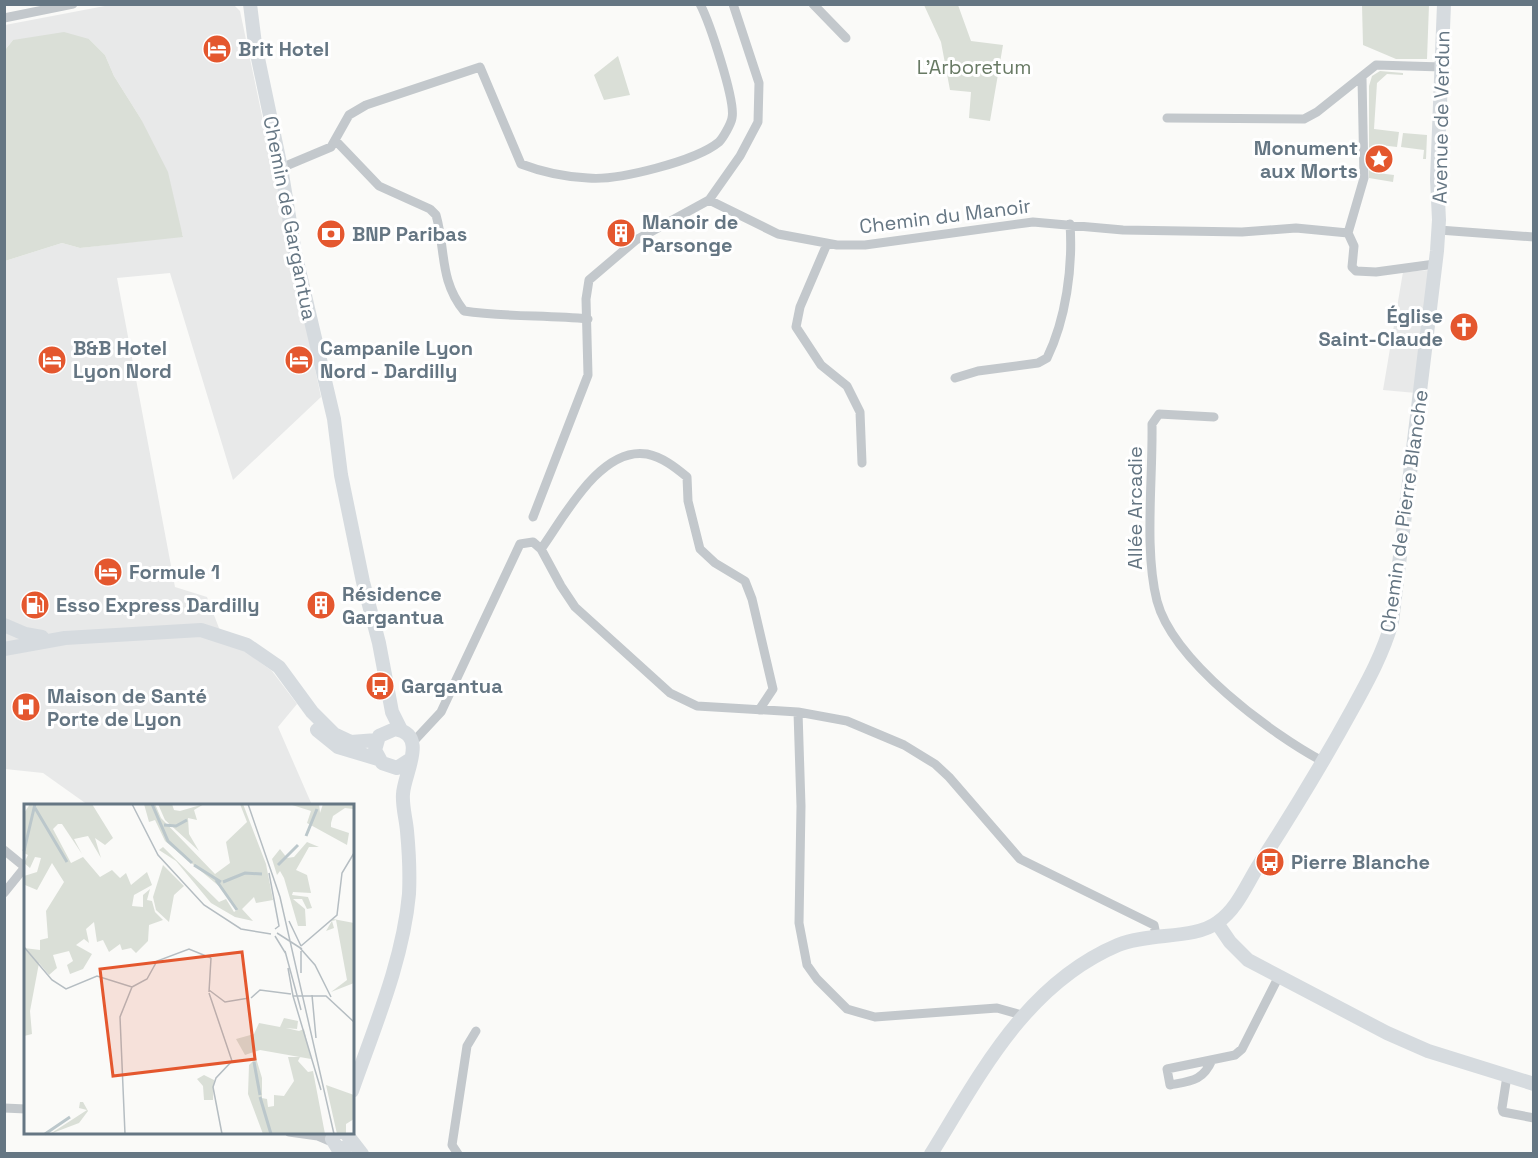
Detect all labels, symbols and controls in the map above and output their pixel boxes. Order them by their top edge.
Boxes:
street label: Avenue de Verdun [1426,30,1456,204]
hotel icon: Brit Hotel [201,33,233,65]
place label: Brit Hotel [238,36,329,62]
park label: L'Arboretum [917,54,1031,80]
street label: Chemin de Gargantua [257,114,323,322]
place label: Monument aux Morts [1254,135,1358,184]
place icon: Monument aux Morts [1363,143,1395,175]
street label: Chemin du Manoir [858,193,1032,239]
place label: Manoir de Parsonge [642,209,738,258]
building icon: Manoir de Parsonge [605,217,637,249]
bank icon: BNP Paribas [315,218,347,250]
place label: BNP Paribas [352,221,467,247]
place label: Église Saint-Claude [1319,303,1443,352]
church icon: Église Saint-Claude [1448,311,1480,343]
place label: B&B Hotel Lyon Nord [73,335,172,384]
place label: Campanile Lyon Nord - Dardilly [320,335,473,384]
hotel icon: B&B Hotel Lyon Nord [36,344,68,376]
hotel icon: Campanile Lyon Nord - Dardilly [283,344,315,376]
street label: Chemin de Pierre Blanche [1374,388,1434,634]
street label: Allée Arcadie [1122,446,1148,570]
hotel icon: Formule 1 [92,556,124,588]
place label: Formule 1 [129,559,220,585]
place label: Résidence Gargantua [342,581,444,630]
fuel station icon: Esso Express Dardilly [19,589,51,621]
building icon: Résidence Gargantua [305,589,337,621]
place label: Esso Express Dardilly [56,592,260,618]
bus stop icon: Gargantua [364,670,396,702]
place label: Gargantua [401,673,503,699]
place label: Maison de Santé Porte de Lyon [47,683,207,732]
hospital icon: Maison de Santé Porte de Lyon [10,691,42,723]
inset map [24,804,354,1134]
bus stop icon: Pierre Blanche [1254,846,1286,878]
place label: Pierre Blanche [1291,849,1430,875]

